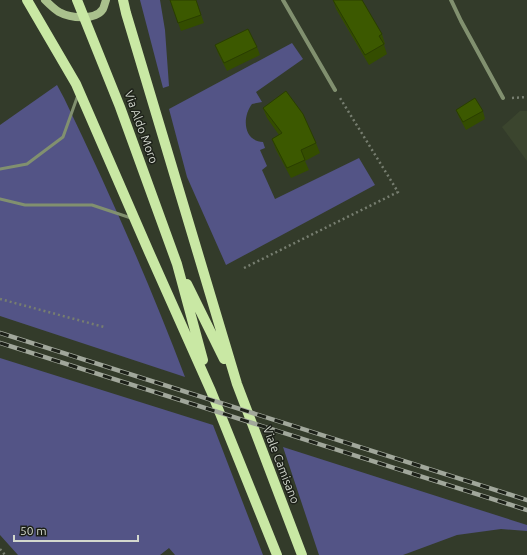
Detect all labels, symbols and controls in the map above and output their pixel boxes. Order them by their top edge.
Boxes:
street label: Via Aldo Moro [122,89,161,165]
street label: Viale Camisano [261,424,302,505]
scale bar [14,517,138,543]
text: 50 m [20,524,47,537]

